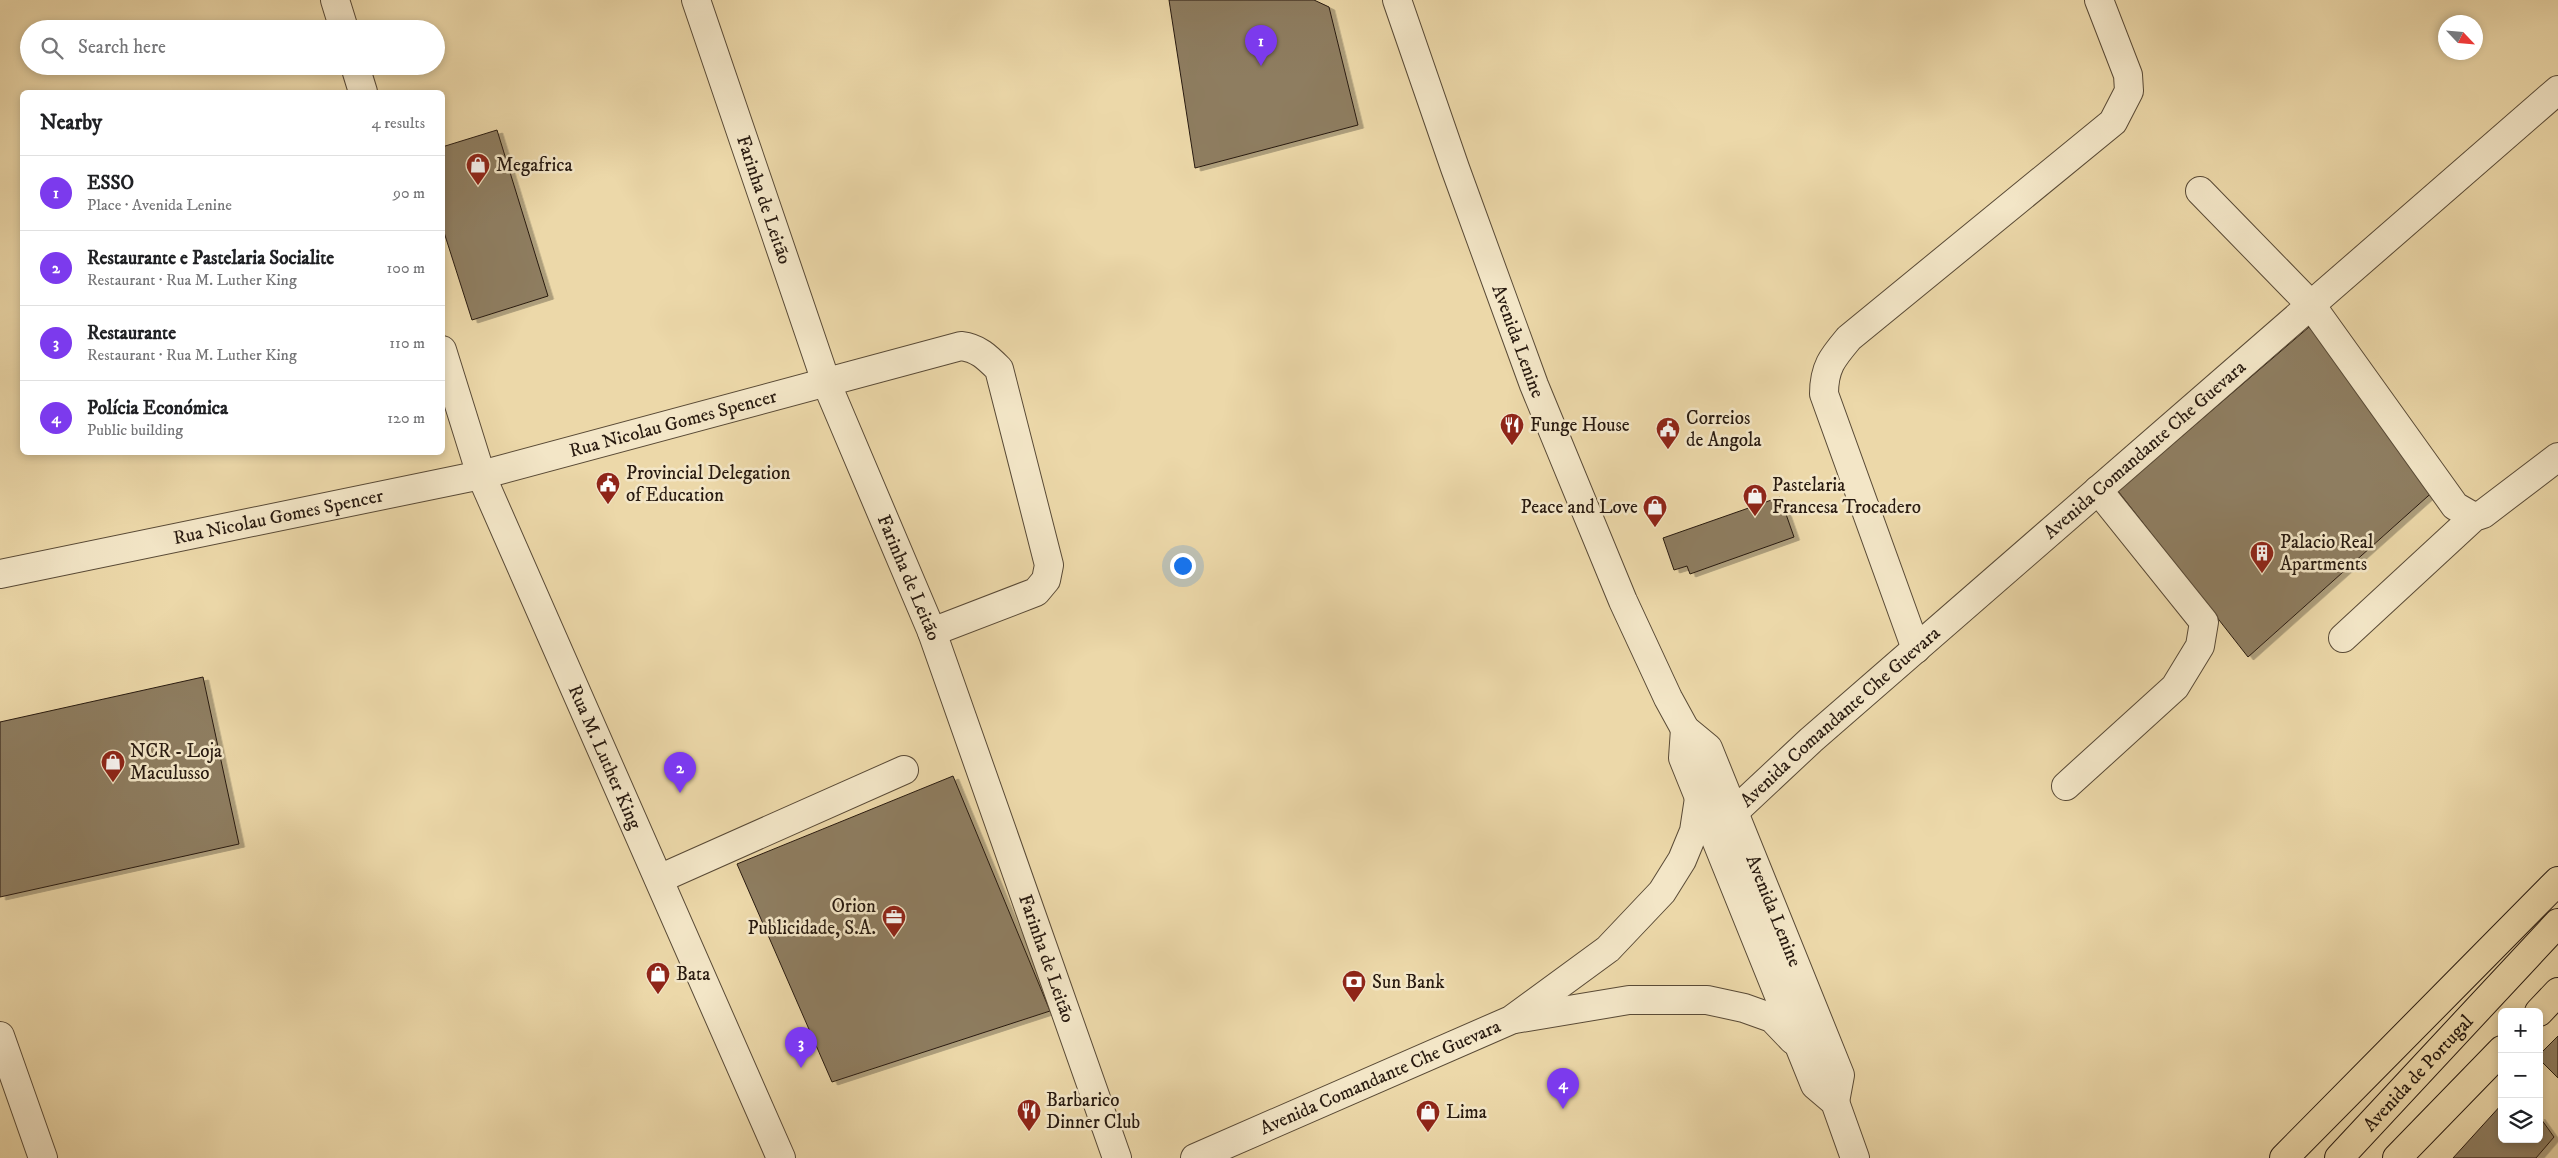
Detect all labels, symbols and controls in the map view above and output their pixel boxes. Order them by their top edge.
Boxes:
north arrow [2438,15,2483,60]
search box [20,20,445,75]
pin: 1 [1245,25,1277,66]
icon: search [38,34,66,62]
text: Search here [78,36,166,59]
text: Nearby [40,110,102,136]
text: 4 results [372,113,425,133]
street label: Farinha de Leitão [731,132,797,267]
shop icon: Megafrica [465,152,491,186]
place label: Megafrica [496,154,573,177]
text: ESSO [87,172,134,195]
text: 1 [53,183,59,203]
text: 90 m [393,183,425,203]
text: Place · Avenida Lenine [87,195,232,215]
text: Restaurante e Pastelaria Socialite [87,247,334,270]
text: 2 [52,258,60,278]
text: 100 m [387,258,425,278]
text: Restaurant · Rua M. Luther King [87,270,297,290]
street label: Avenida Lenine [1487,282,1549,401]
text: Restaurante [87,322,176,345]
text: 3 [53,333,59,353]
text: 110 m [389,333,425,353]
text: Restaurant · Rua M. Luther King [87,345,297,365]
street label: Avenida Comandante Che Guevara [2039,356,2250,544]
street label: Rua Nicolau Gomes Spencer [567,385,779,462]
text: Polícia Económica [87,397,228,420]
place label: Correios de Angola [1686,407,1762,452]
text: 4 [51,408,61,428]
text: 120 m [387,408,425,428]
restaurant icon: Funge House [1499,412,1525,446]
place label: Funge House [1530,414,1630,437]
public building icon: Correios de Angola [1655,416,1681,450]
text: Public building [87,420,183,440]
place label: Provincial Delegation of Education [626,462,790,507]
public building icon: Provincial Delegation of Education [595,471,621,505]
place label: Pastelaria Francesa Trocadero [1772,474,1921,519]
shop icon: Pastelaria Francesa Trocadero [1742,483,1768,517]
street label: Rua Nicolau Gomes Spencer [171,484,385,550]
shop icon: Peace and Love [1642,494,1668,528]
place label: Peace and Love [1521,496,1638,519]
street label: Farinha de Leitão [872,511,946,644]
place label: Palacio Real Apartments [2280,531,2374,576]
building icon: Palacio Real Apartments [2249,540,2275,574]
your location [1170,553,1196,579]
street label: Avenida Comandante Che Guevara [1735,621,1945,812]
street label: Rua M. Luther King [563,681,647,833]
place label: NCR - Loja Maculusso [130,740,222,785]
shop icon: NCR - Loja Maculusso [100,749,126,783]
pin: 2 [664,752,696,793]
street label: Avenida Lenine [1741,852,1807,970]
street label: Farinha de Leitão [1014,891,1080,1026]
place label: Orion Publicidade, S.A. [747,895,876,940]
office icon: Orion Publicidade, S.A. [881,904,907,938]
shop icon: Bata [645,961,671,995]
place label: Bata [676,963,710,986]
bank icon: Sun Bank [1341,969,1367,1003]
place label: Sun Bank [1372,971,1445,994]
map controls [2498,1008,2543,1143]
button: + [2498,1008,2543,1053]
street label: Avenida de Portugal [2358,1010,2478,1136]
street label: Avenida Comandante Che Guevara [1256,1014,1504,1140]
pin: 3 [785,1027,817,1068]
button: − [2498,1053,2543,1098]
pin: 4 [1547,1068,1579,1109]
place label: Barbarico Dinner Club [1046,1089,1140,1134]
restaurant icon: Barbarico Dinner Club [1016,1098,1042,1132]
button: layers [2498,1098,2543,1143]
shop icon: Lima [1415,1099,1441,1133]
place label: Lima [1446,1101,1487,1124]

